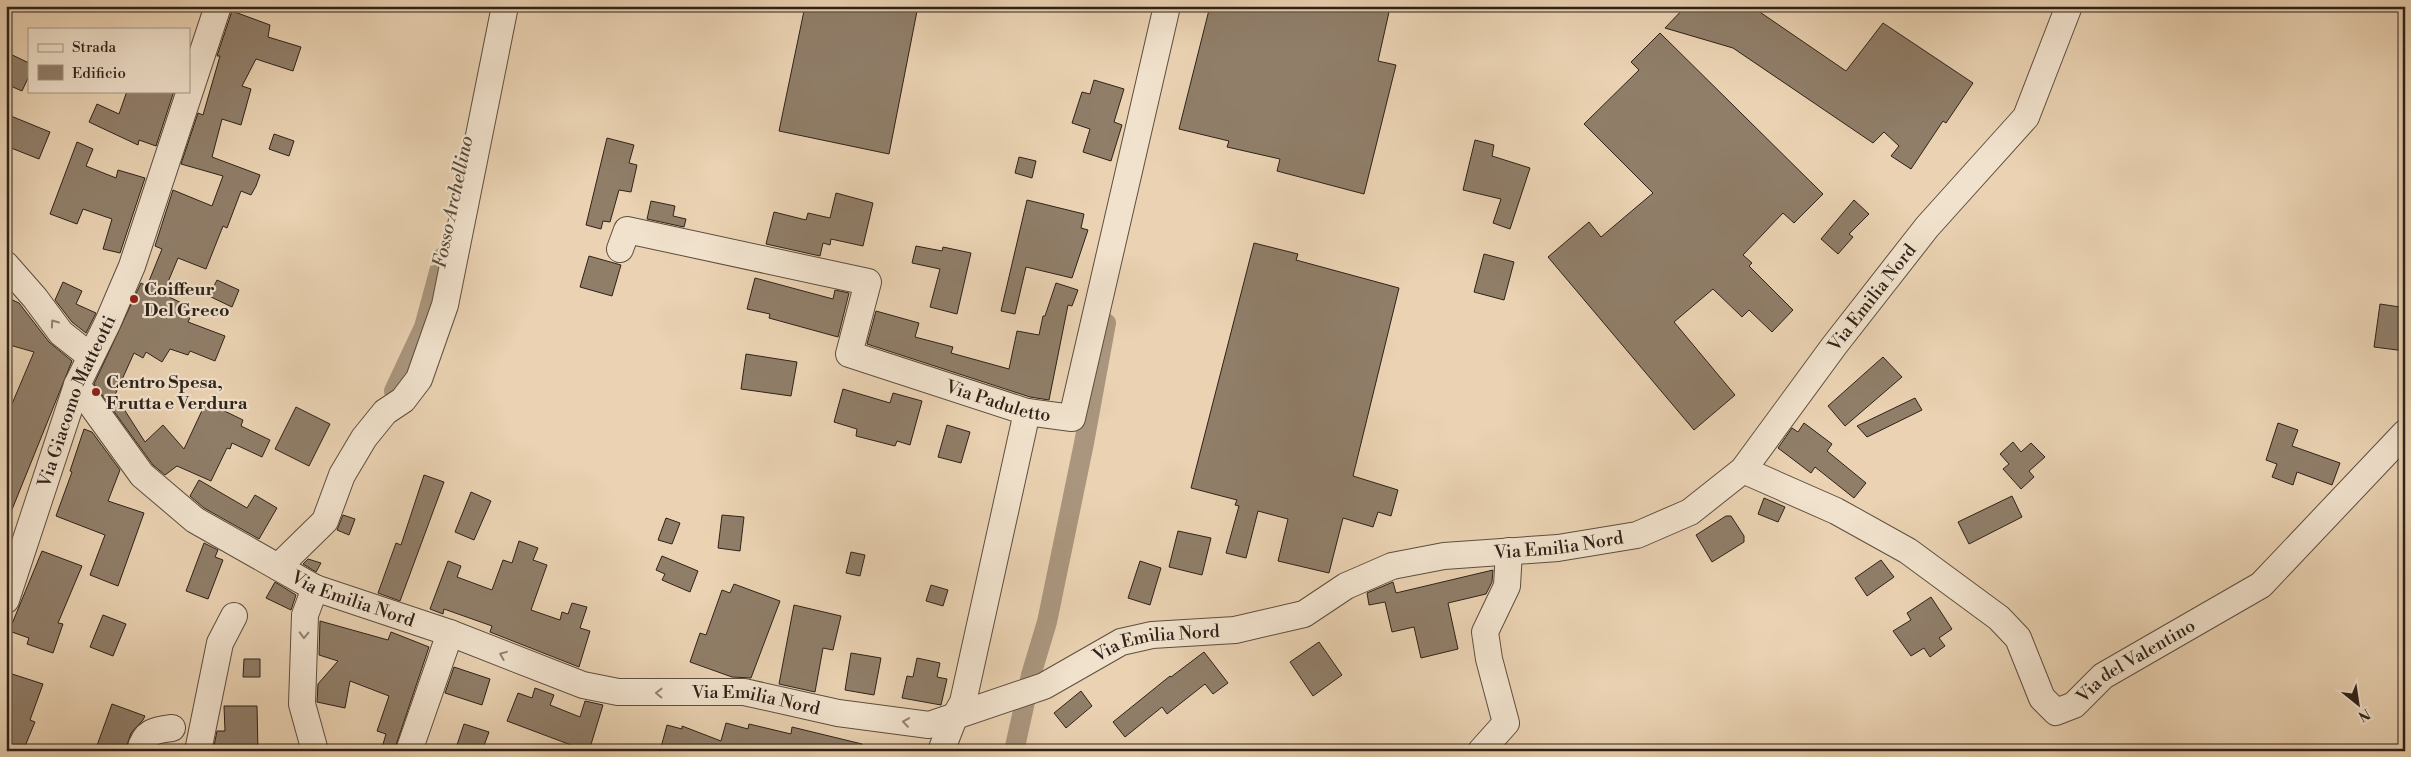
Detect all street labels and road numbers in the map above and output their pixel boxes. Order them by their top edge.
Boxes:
street label: Via Emilia Nord [1822,239,1922,357]
street label: Via Giacomo Matteotti [32,312,121,491]
street label: Via Paduletto [942,374,1052,427]
street label: Via Emilia Nord [1492,526,1626,564]
street label: Via Emilia Nord [286,565,419,632]
street label: Via del Valentino [2071,614,2199,708]
street label: Via Emilia Nord [1088,619,1221,668]
street label: Via Emilia Nord [691,681,823,720]

